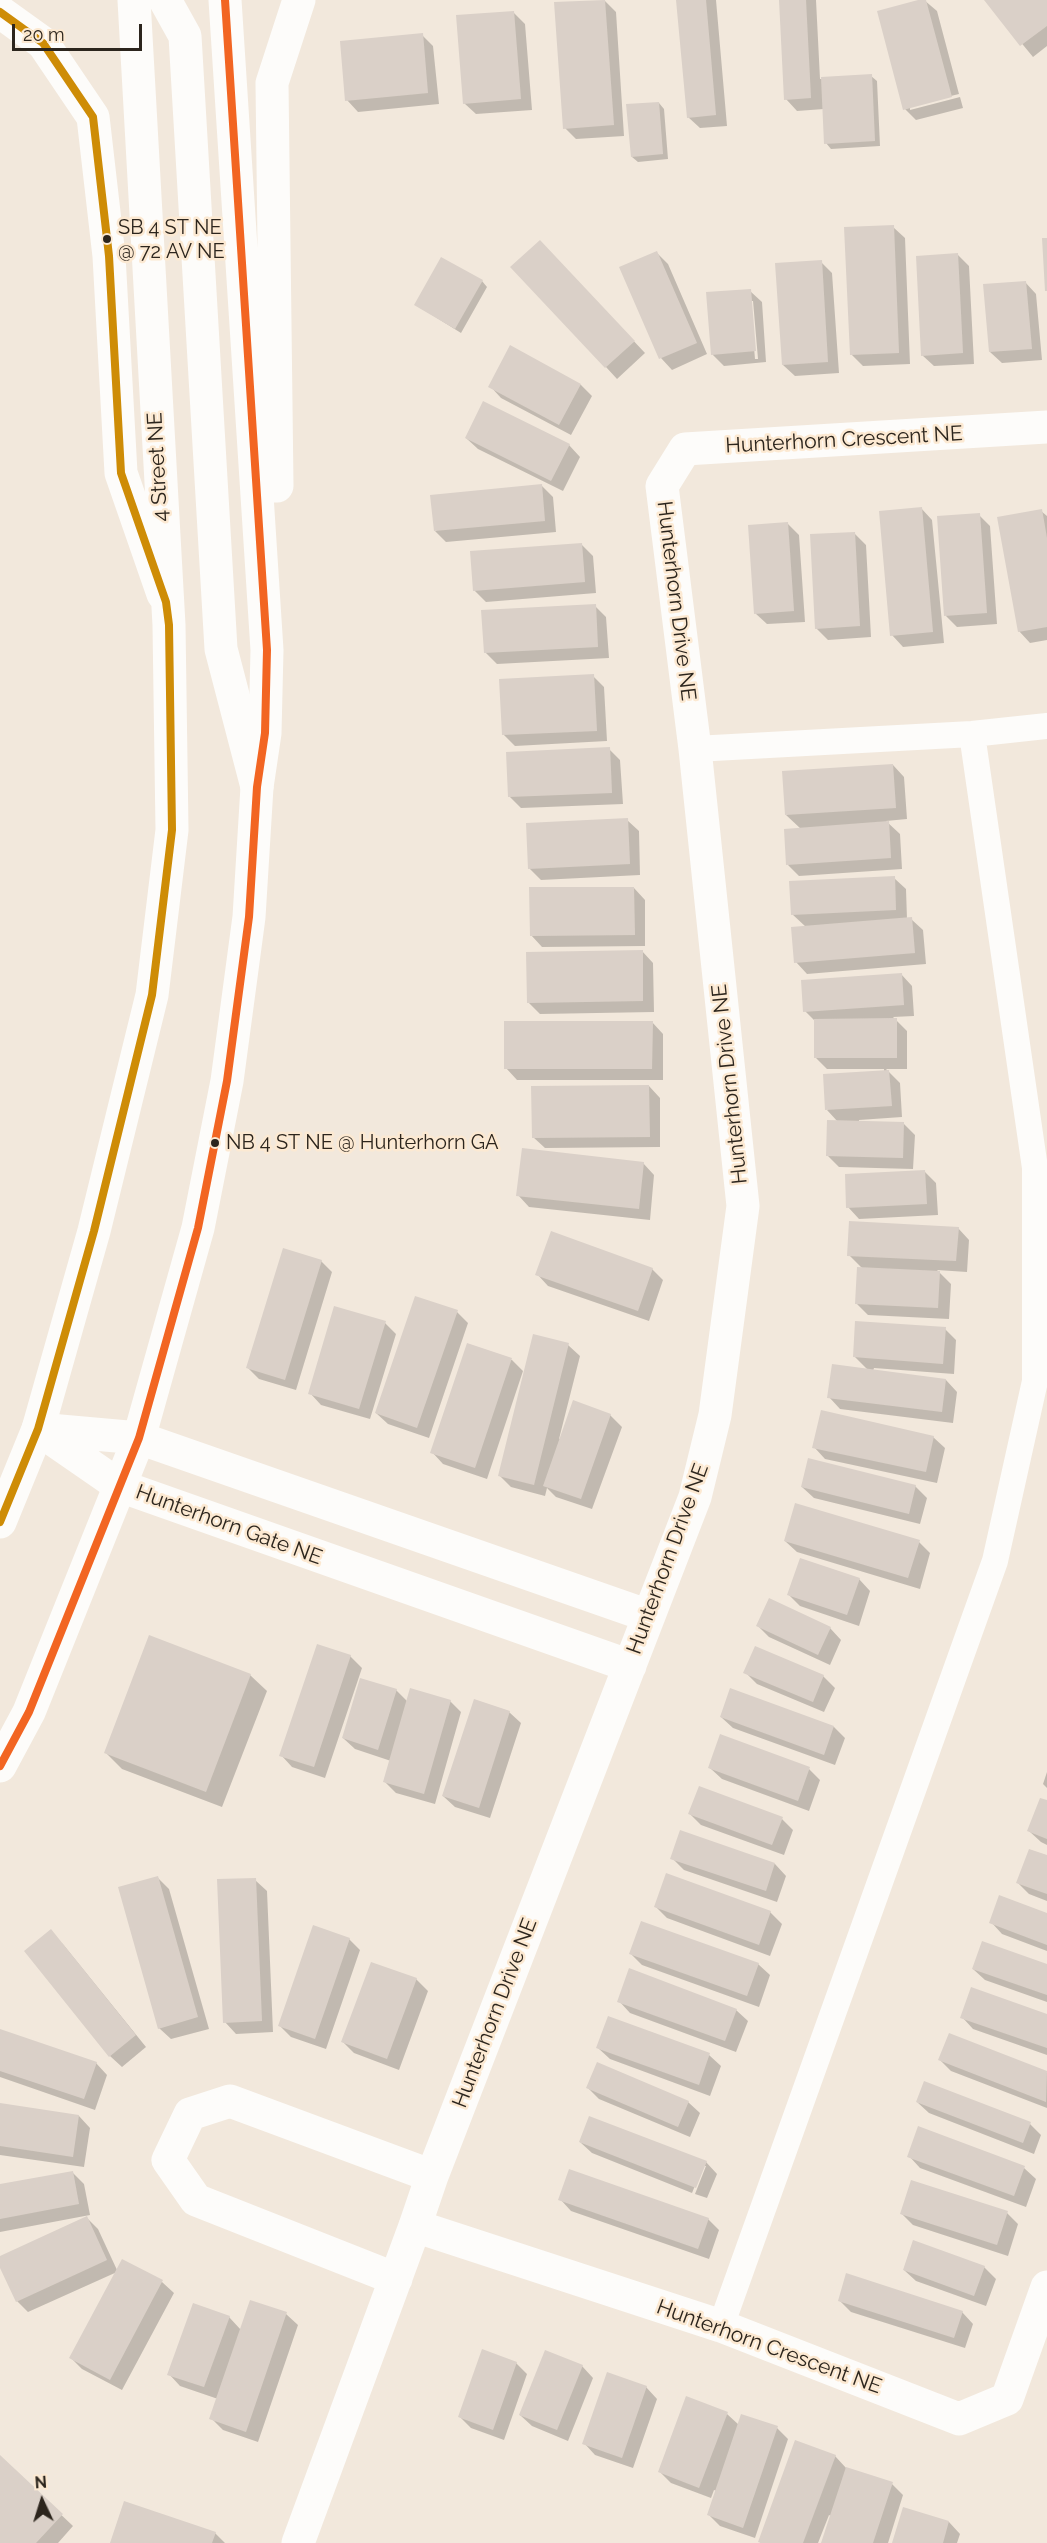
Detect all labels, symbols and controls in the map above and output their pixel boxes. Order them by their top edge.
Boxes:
scale bar [15,12,146,50]
text: 20 m [23,24,65,45]
place label: SB 4 ST NE @ 72 AV NE [118,216,225,263]
marker: SB 4 ST NE @ 72 AV NE [101,233,113,245]
street label: 4 Street NE [143,412,173,522]
street label: Hunterhorn Crescent NE [725,421,963,459]
street label: Hunterhorn Drive NE [651,500,701,702]
street label: Hunterhorn Drive NE [707,983,753,1185]
place label: NB 4 ST NE @ Hunterhorn GA [226,1131,499,1155]
marker: NB 4 ST NE @ Hunterhorn GA [209,1137,221,1149]
street label: Hunterhorn Drive NE [622,1460,714,1658]
street label: Hunterhorn Gate NE [132,1480,326,1570]
street label: Hunterhorn Drive NE [447,1915,543,2111]
street label: Hunterhorn Crescent NE [653,2295,885,2399]
north arrow [12,2471,72,2531]
text: N [34,2473,47,2492]

